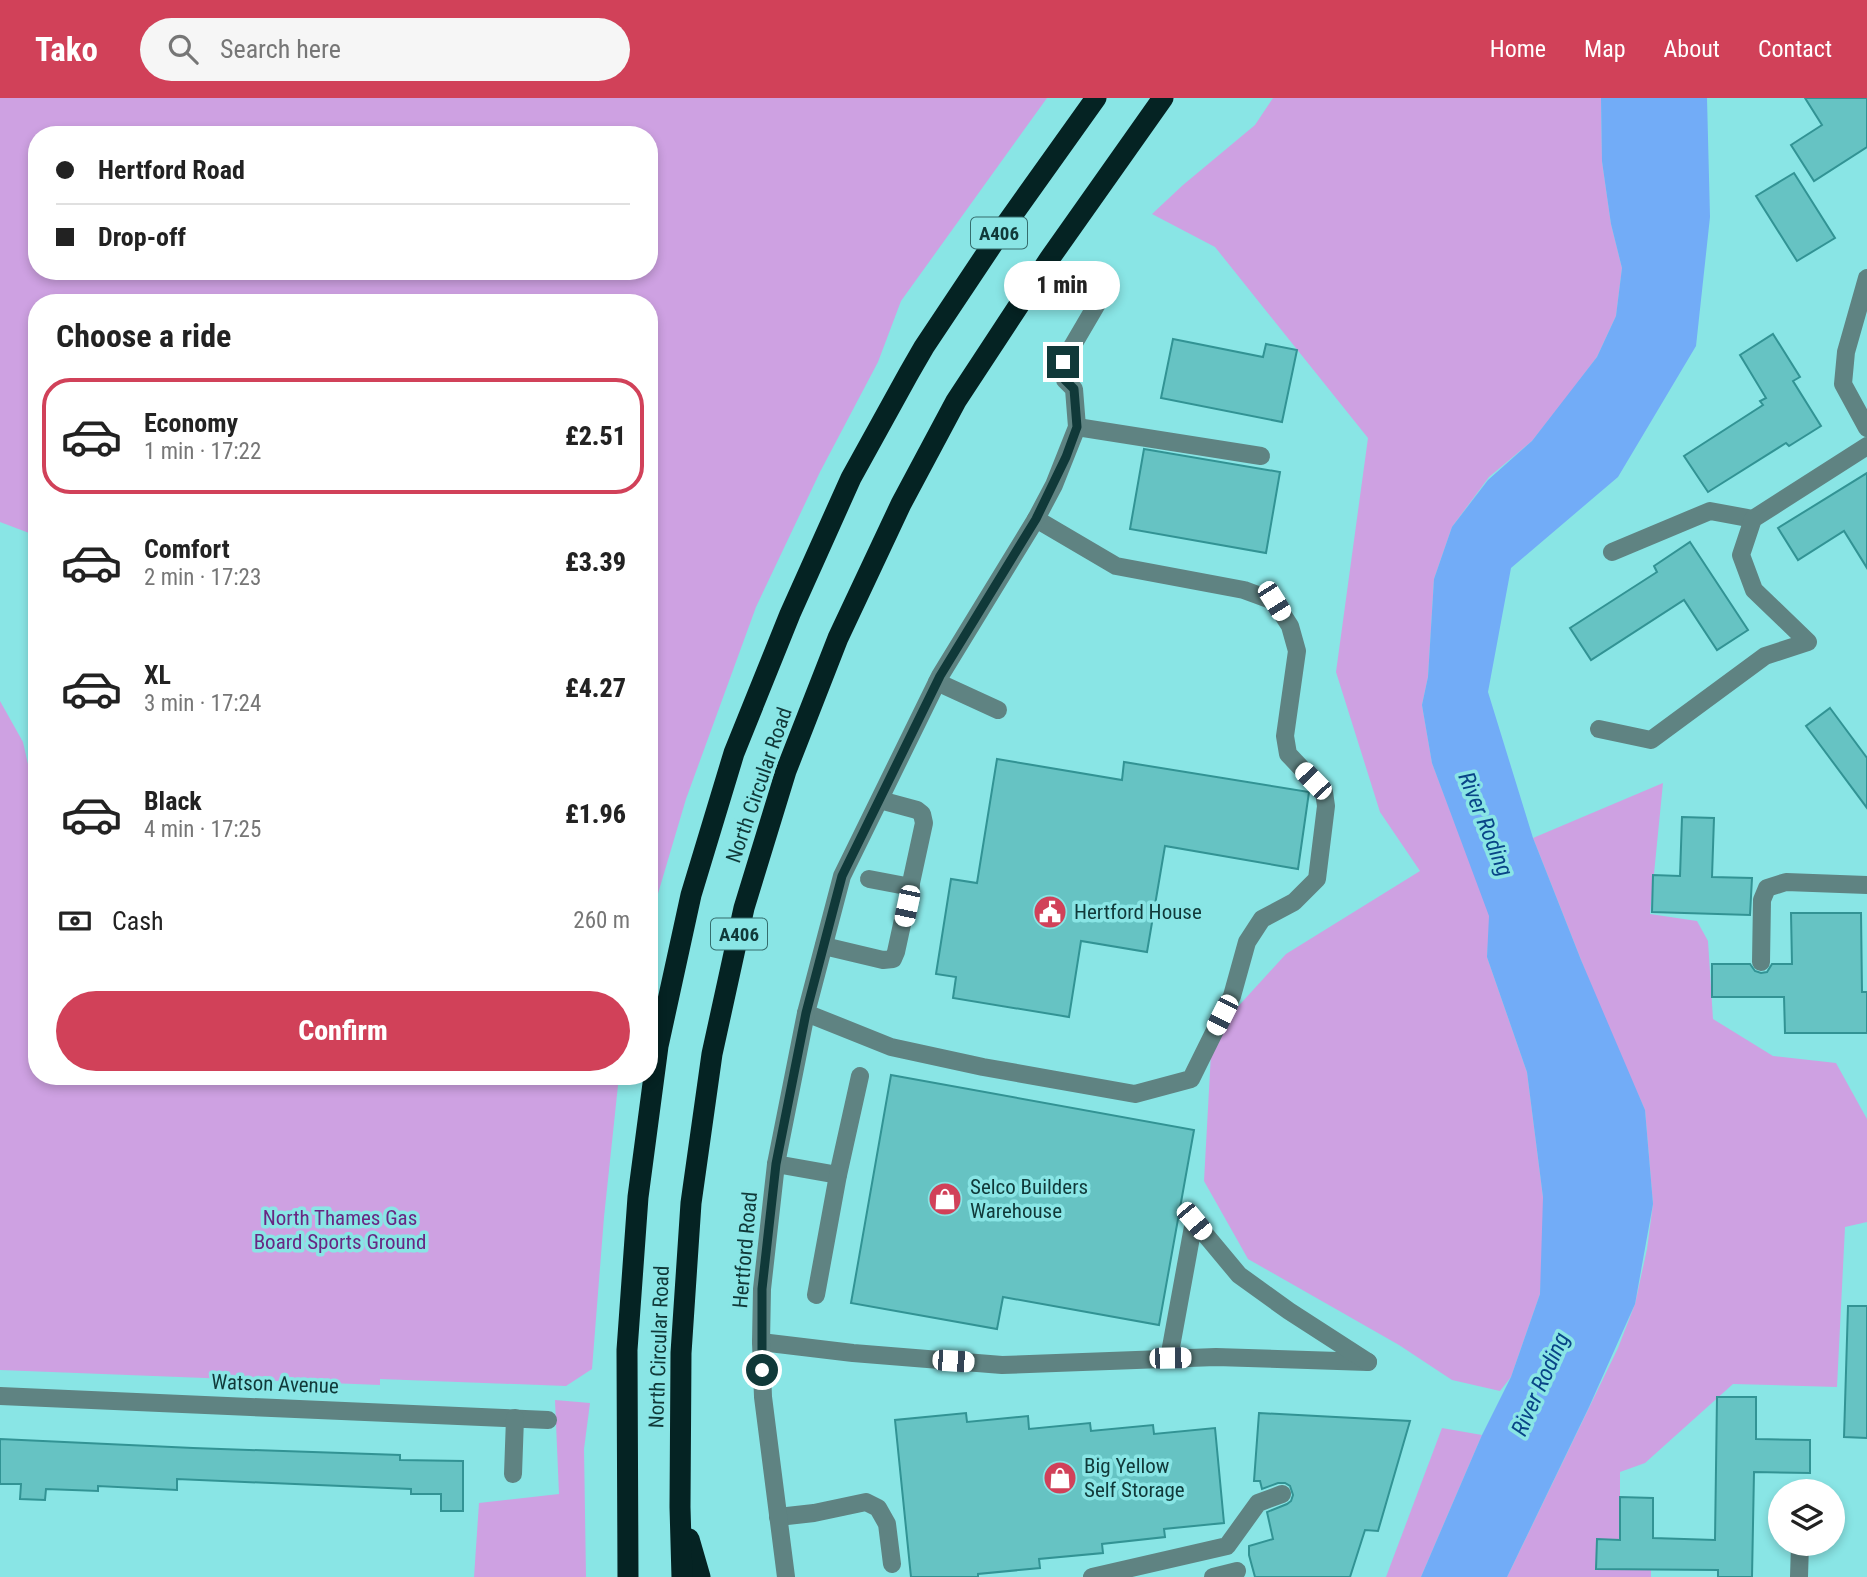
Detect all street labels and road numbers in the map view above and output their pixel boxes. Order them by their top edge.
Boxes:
road number: A406 [971,217,1027,248]
street label: North Circular Road [721,704,797,866]
road number: A406 [711,918,767,950]
street label: Hertford Road [728,1191,762,1309]
street label: North Circular Road [644,1265,674,1429]
street label: Watson Avenue [211,1370,339,1398]

